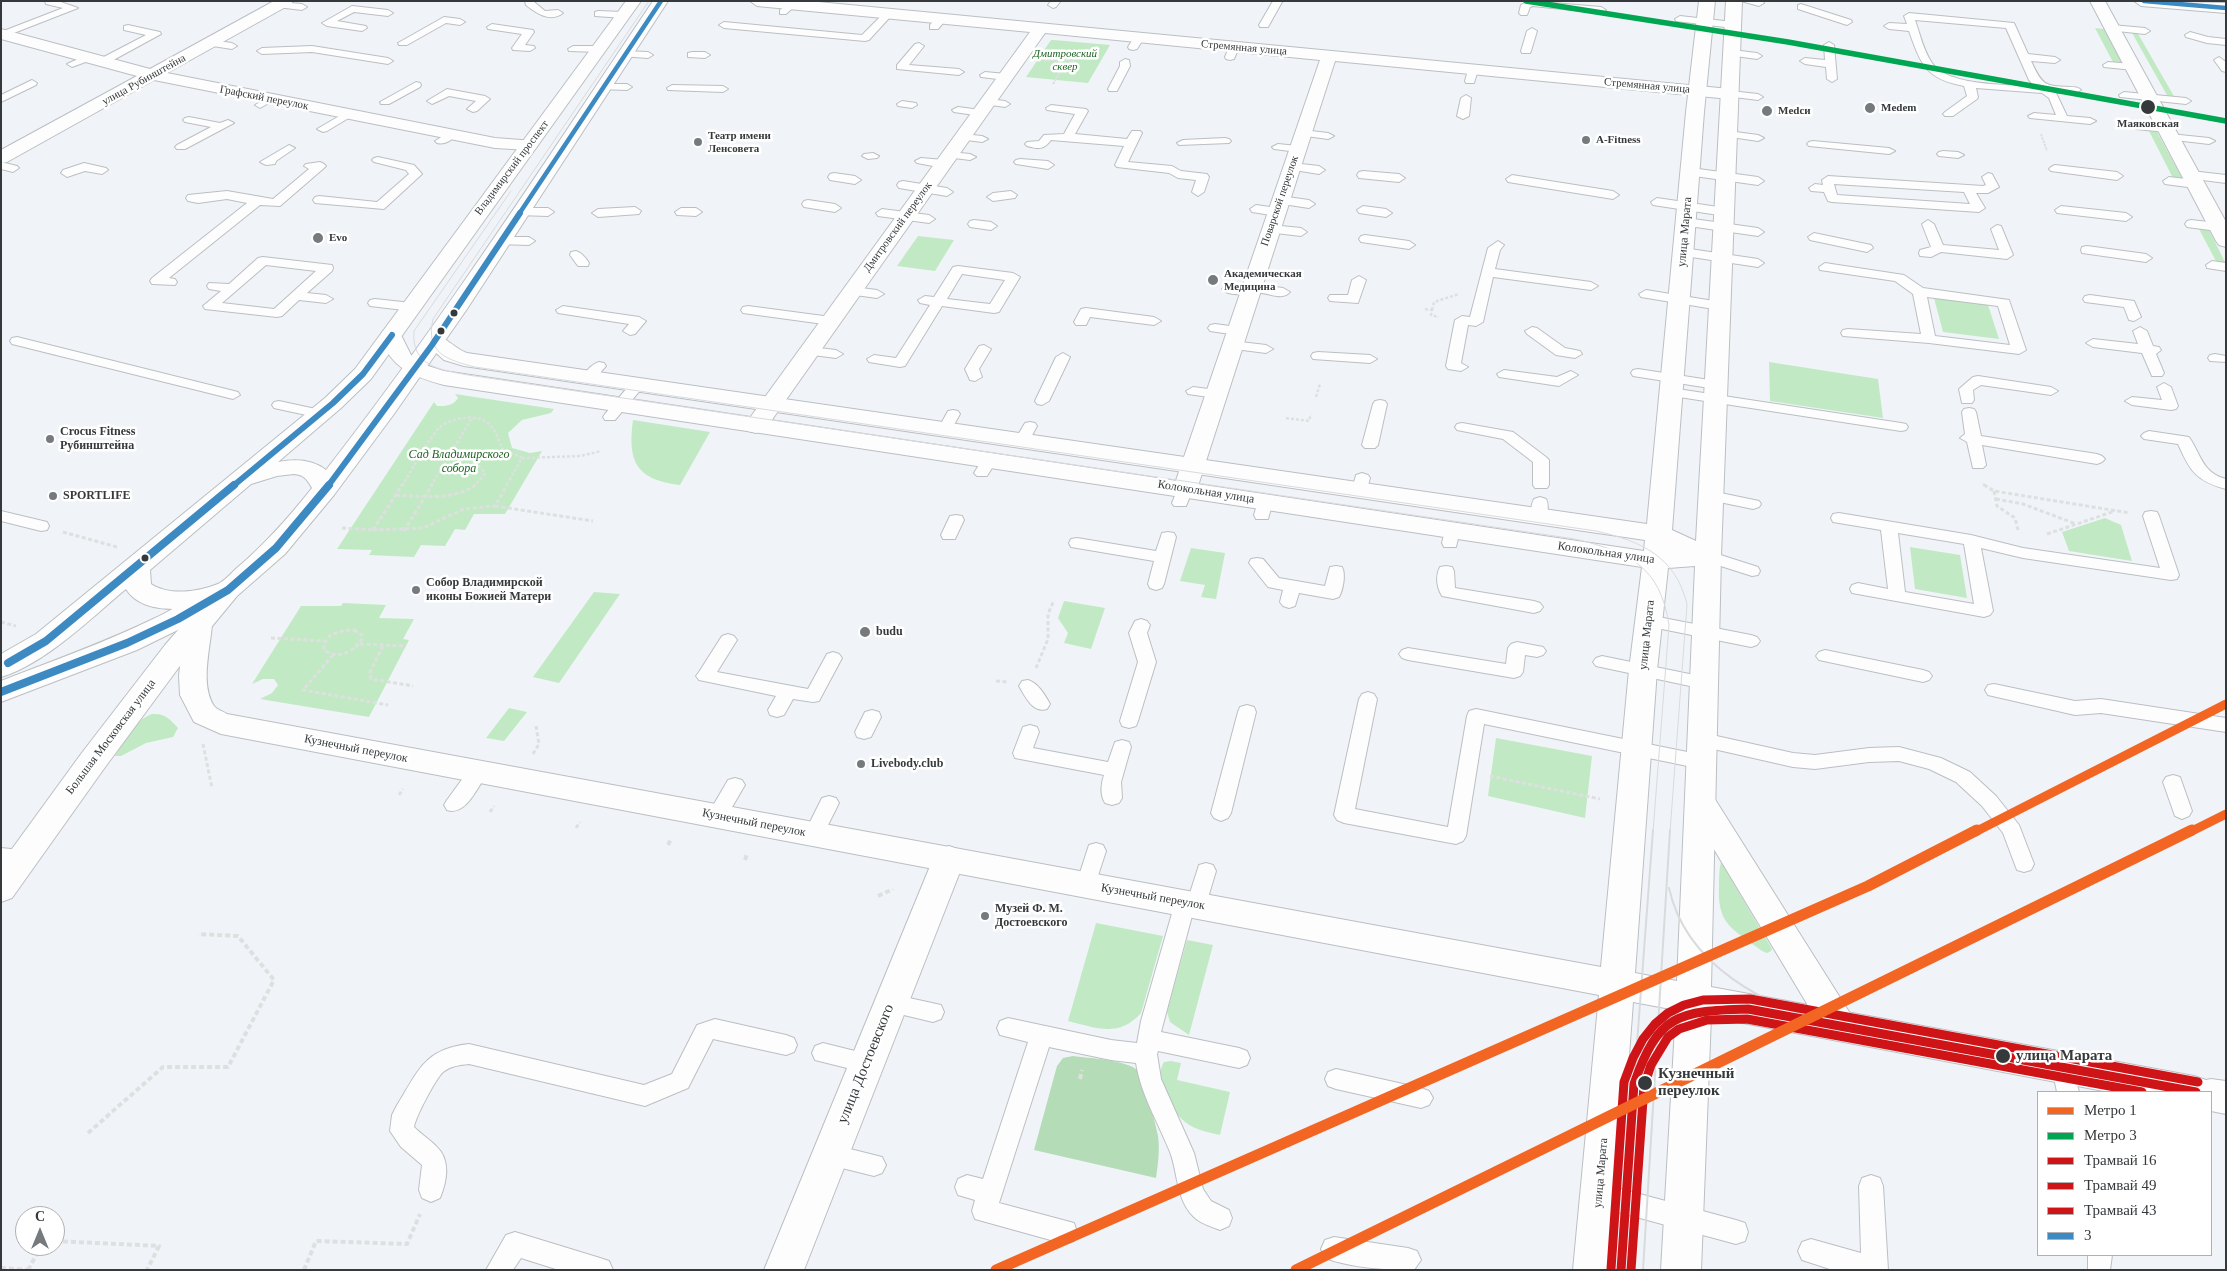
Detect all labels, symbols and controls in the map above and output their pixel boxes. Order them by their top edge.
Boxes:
street label: Стремянная улица [1201,38,1287,58]
park label: Дмитровский сквер [1033,47,1097,73]
street label: улица Рубинштейна [100,52,188,108]
street label: Стремянная улица [1604,76,1690,96]
street label: Графский переулок [218,83,310,113]
marker: Маяковская [2139,98,2157,116]
marker: Medem [1863,101,1877,115]
place label: Medem [1881,101,1916,115]
marker: Medси [1760,104,1774,118]
place label: Medси [1778,104,1811,118]
place label: Маяковская [2117,117,2179,131]
street label: Владимирский проспект [472,118,552,218]
place label: Театр имени Ленсовета [708,129,771,155]
place label: A-Fitness [1596,133,1641,147]
marker: A-Fitness [1580,134,1592,146]
marker: Театр имени Ленсовета [692,136,704,148]
street label: Поварской переулок [1258,154,1302,248]
street label: Дмитровский переулок [861,179,935,275]
street label: улица Марата [1675,196,1695,268]
marker: Evo [311,231,325,245]
place label: Evo [329,231,347,245]
place label: Академическая Медицина [1224,267,1302,293]
marker: Академическая Медицина [1206,273,1220,287]
unlabelled marker [449,308,459,318]
unlabelled marker [436,326,446,336]
place label: Crocus Fitness Рубинштейна [60,425,135,453]
marker: Crocus Fitness Рубинштейна [44,433,56,445]
park label: Сад Владимирского собора [409,448,509,476]
street label: Колокольная улица [1157,477,1255,507]
place label: SPORTLIFE [63,489,131,503]
marker: SPORTLIFE [47,490,59,502]
street label: Колокольная улица [1557,539,1655,567]
unlabelled marker [140,553,150,563]
place label: Собор Владимирской иконы Божией Матери [426,576,551,604]
marker: Собор Владимирской иконы Божией Матери [410,584,422,596]
street label: улица Марата [1636,599,1658,671]
marker: budu [858,625,872,639]
place label: budu [876,625,903,639]
street label: Большая Московская улица [63,677,159,797]
street label: Кузнечный переулок [303,732,409,766]
place label: Livebody.club [871,757,943,771]
marker: Livebody.club [855,758,867,770]
street label: Кузнечный переулок [701,806,807,840]
street label: Кузнечный переулок [1100,881,1206,913]
place label: Музей Ф. М. Достоевского [995,902,1068,930]
marker: Музей Ф. М. Достоевского [979,910,991,922]
street label: улица Достоевского [834,1002,898,1126]
marker: улица Марата [1994,1047,2012,1065]
place label: улица Марата [2016,1047,2112,1065]
place label: Кузнечный переулок [1658,1065,1734,1100]
marker: Кузнечный переулок [1636,1074,1654,1092]
legend [2037,1091,2212,1256]
text: Метро 1 [2084,1102,2137,1118]
text: Метро 3 [2084,1127,2137,1143]
street label: улица Марата [1591,1137,1611,1209]
text: Трамвай 16 [2084,1152,2157,1168]
text: Трамвай 49 [2084,1177,2157,1193]
text: Трамвай 43 [2084,1202,2157,1218]
north arrow [15,1206,65,1256]
text: С [35,1209,45,1224]
text: 3 [2084,1227,2092,1243]

